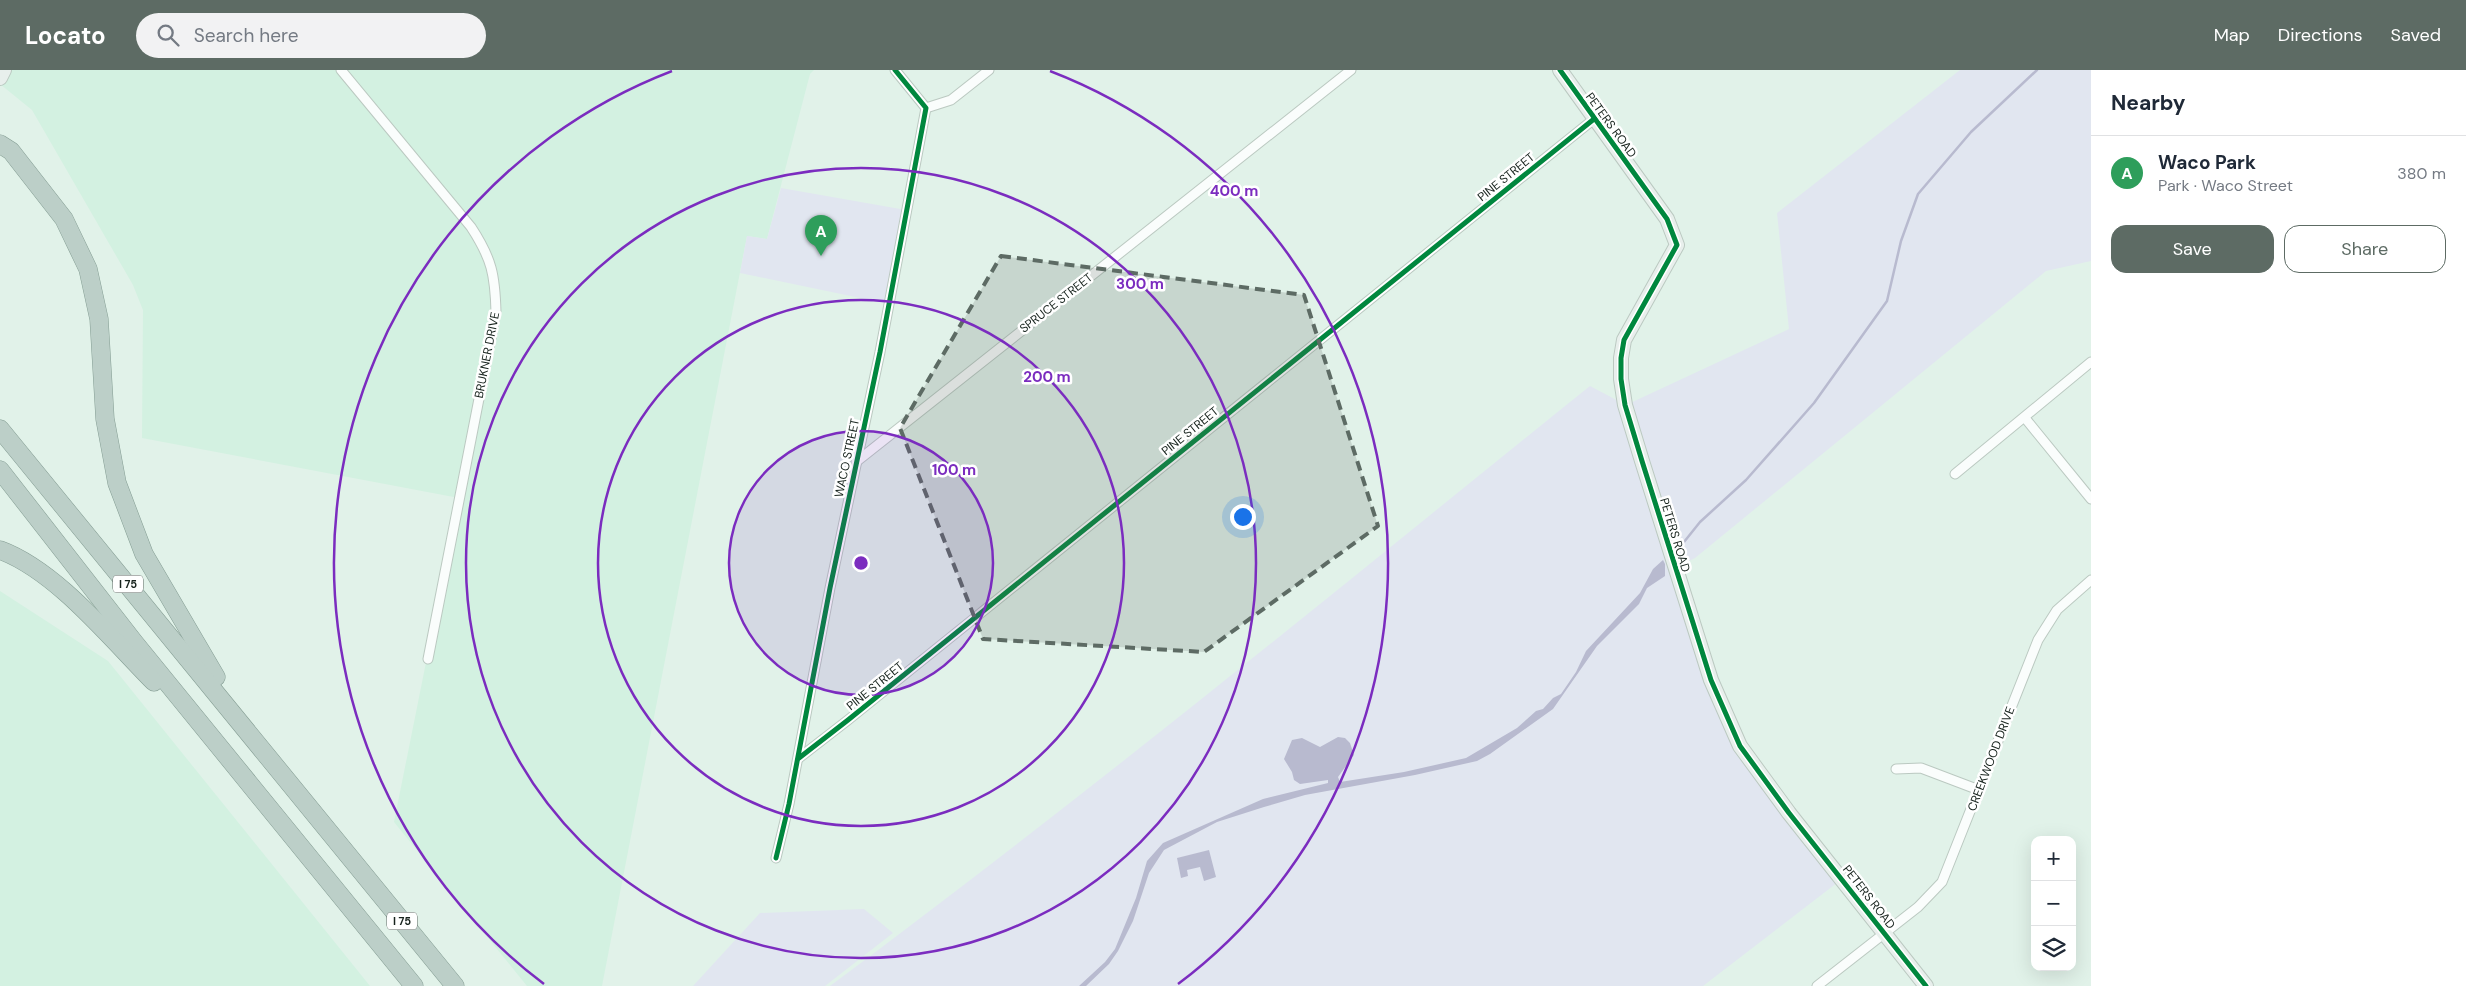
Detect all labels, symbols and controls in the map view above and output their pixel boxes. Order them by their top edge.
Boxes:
search box [136,13,486,58]
text: Locato [25,20,106,51]
icon: search [154,21,182,49]
text: Search here [194,23,299,48]
text: Map [2214,23,2250,47]
text: Directions [2278,23,2363,47]
text: Saved [2391,23,2441,47]
street label: PETERS ROAD [1582,89,1640,161]
text: Nearby [2111,89,2185,117]
street label: PINE STREET [1474,149,1538,205]
text: Waco Park [2158,150,2256,175]
text: A [2121,163,2133,184]
text: 380 m [2397,163,2446,184]
text: Park · Waco Street [2158,175,2293,196]
text: 400 m [1210,181,1258,201]
pin: A [805,215,837,256]
button: Save [2111,225,2274,273]
button: Share [2284,225,2446,273]
street label: SPRUCE STREET [1016,269,1096,337]
text: 300 m [1116,274,1164,294]
street label: BRUKNER DRIVE [471,310,503,400]
text: 200 m [1023,367,1071,387]
street label: PINE STREET [1158,403,1222,459]
street label: WACO STREET [831,417,863,499]
text: 100 m [932,460,976,480]
street label: PETERS ROAD [1656,496,1694,574]
your location [1230,504,1256,530]
centre of rings [852,554,870,572]
road number: I 75 [113,576,143,592]
street label: PINE STREET [843,658,907,714]
street label: CREEKWOOD DRIVE [1964,704,2018,814]
map controls [2031,836,2076,971]
button: + [2031,836,2076,881]
street label: PETERS ROAD [1839,862,1899,932]
button: − [2031,881,2076,926]
road number: I 75 [387,912,417,929]
button: layers [2031,926,2076,971]

